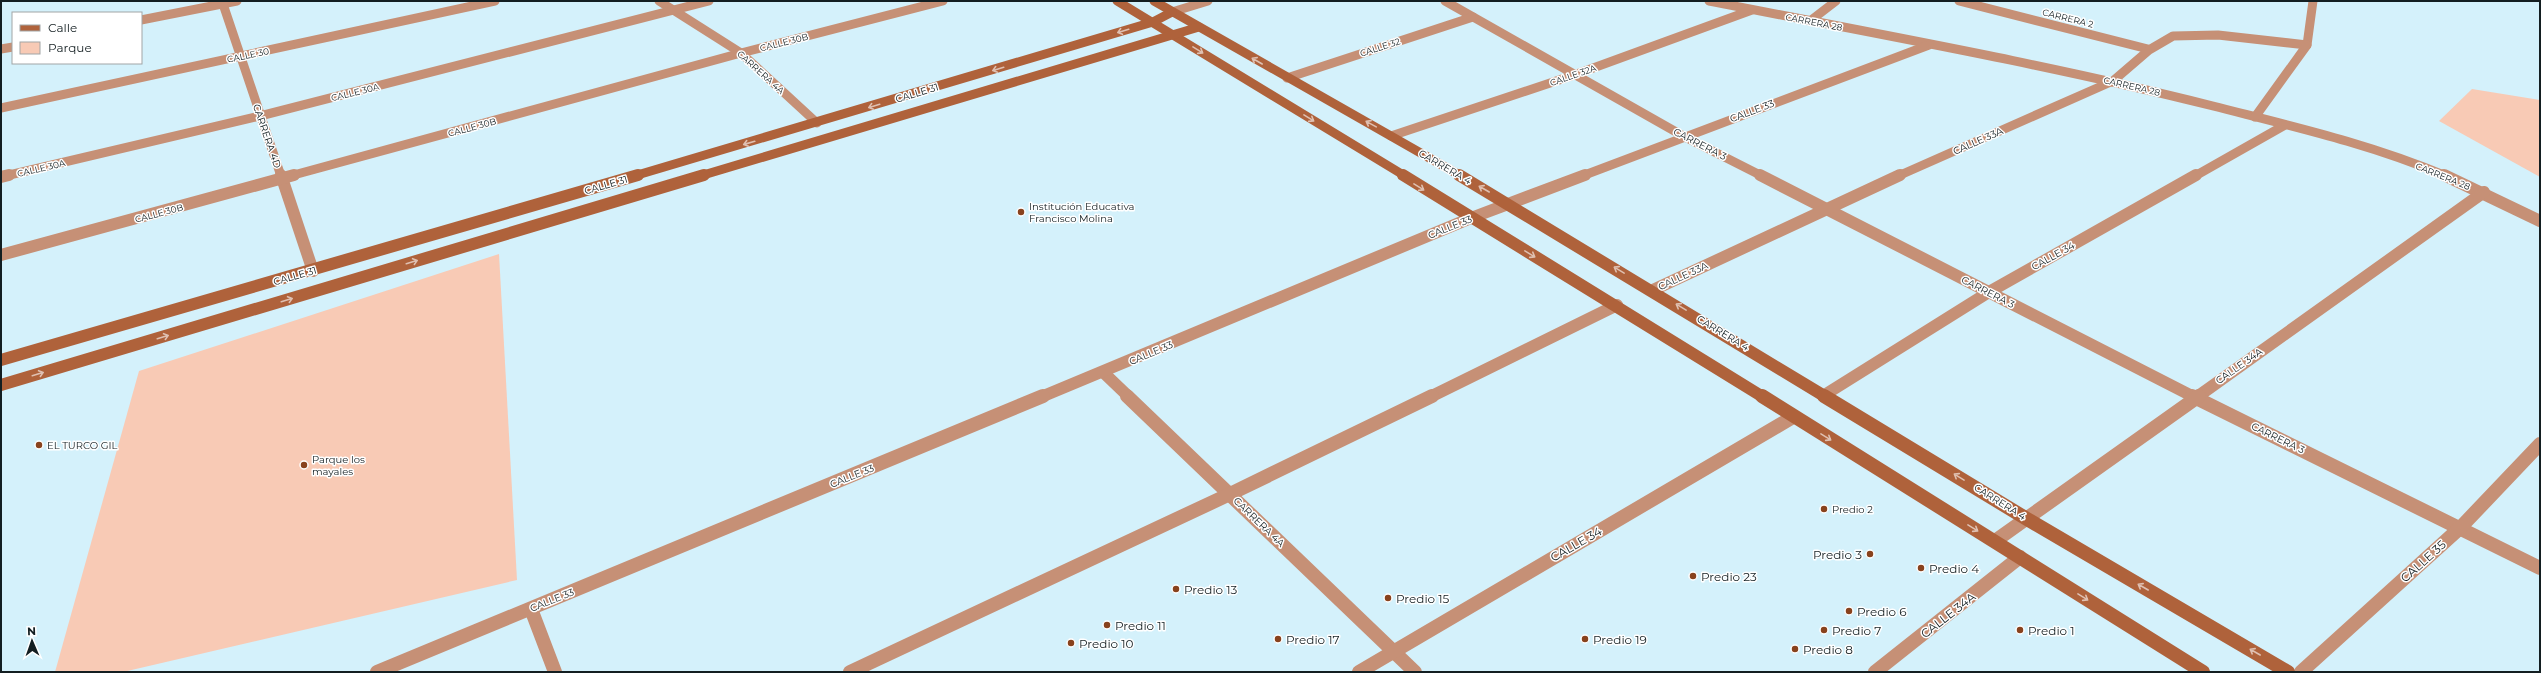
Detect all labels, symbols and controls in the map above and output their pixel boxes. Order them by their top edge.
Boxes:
street label: CARRERA 2 [2041,6,2095,30]
street label: CARRERA 28 [1785,11,1844,33]
legend [12,12,142,64]
text: Calle [48,20,77,35]
one-way arrow [1116,28,1129,35]
street label: CALLE 30B [759,31,810,53]
street label: CALLE 32 [1358,35,1402,59]
text: Parque [48,40,92,55]
street label: CALLE 30 [226,45,270,65]
one-way arrow [1192,46,1203,54]
street label: CARRERA 4A [735,48,787,96]
one-way arrow [1252,56,1264,64]
street label: CALLE 32A [1548,62,1598,88]
one-way arrow [992,66,1005,73]
street label: CARRERA 28 [2103,74,2162,98]
street label: CALLE 31 [894,80,940,106]
street label: CALLE 30A [330,81,381,103]
street label: CALLE 33 [1728,96,1776,125]
street label: CARRERA 4D [250,102,284,170]
one-way arrow [867,103,880,110]
one-way arrow [1303,114,1314,123]
street label: CALLE 30B [447,115,498,139]
one-way arrow [1365,120,1377,128]
street label: CALLE 33A [1951,124,2006,158]
street label: CARRERA 3 [1671,125,1729,163]
one-way arrow [743,140,756,147]
street label: CARRERA 4 [1416,147,1474,188]
street label: CALLE 30A [16,157,67,179]
street label: CARRERA 28 [2414,160,2472,192]
street label: CALLE 31 [583,173,629,197]
one-way arrow [1413,183,1425,191]
one-way arrow [1478,184,1490,192]
place label: Institución Educativa Francisco Molina [1029,200,1135,225]
street label: CALLE 30B [134,201,185,225]
marker: Institución Educativa Francisco Molina [1016,207,1026,217]
street label: CALLE 33 [1426,212,1474,242]
street label: CALLE 34 [2029,239,2077,273]
one-way arrow [1524,250,1536,258]
one-way arrow [405,258,418,265]
street label: CALLE 33A [1656,258,1711,293]
street label: CALLE 31 [272,264,318,288]
one-way arrow [1614,266,1625,274]
street label: CARRERA 3 [1959,273,2017,311]
one-way arrow [281,296,294,303]
one-way arrow [1676,303,1687,311]
street label: CARRERA 4 [1694,312,1752,354]
one-way arrow [156,333,169,340]
street label: CALLE 33 [1127,338,1175,368]
street label: CALLE 34A [2213,345,2266,387]
one-way arrow [32,370,45,377]
street label: CARRERA 3 [2249,419,2307,457]
one-way arrow [1821,433,1832,442]
place label: EL TURCO GIL [47,439,117,452]
marker: EL TURCO GIL [34,440,44,450]
place label: Parque los mayales [312,453,365,478]
marker: Parque los mayales [299,460,309,470]
street label: CALLE 33 [828,461,876,491]
one-way arrow [1953,472,1965,480]
street label: CARRERA 4 [1972,481,2029,523]
street label: CARRERA 4A [1231,494,1288,550]
place label: Predio 2 [1832,503,1873,516]
marker: Predio 2 [1819,504,1829,514]
street label: CALLE 34 [1548,523,1604,565]
one-way arrow [1967,524,1978,532]
street label: CALLE 35 [2397,537,2449,585]
place label: Predio 3 [1813,547,1862,562]
marker: Predio 3 [1865,549,1875,559]
place label: Predio 4 [1929,561,1979,576]
marker: Predio 4 [1916,563,1926,573]
place label: Predio 23 [1701,569,1757,584]
marker: Predio 23 [1688,571,1698,581]
place label: Predio 13 [1184,582,1238,597]
one-way arrow [2137,582,2149,590]
marker: Predio 13 [1171,584,1181,594]
street label: CALLE 33 [528,585,576,615]
street label: CALLE 34A [1918,589,1979,641]
place label: Predio 15 [1396,591,1450,606]
marker: Predio 15 [1383,593,1393,603]
one-way arrow [2077,593,2088,601]
place label: Predio 6 [1857,604,1907,619]
marker: Predio 6 [1844,606,1854,616]
place label: Predio 11 [1115,618,1166,633]
marker: Predio 11 [1102,620,1112,630]
north arrow [12,621,52,661]
place label: Predio 7 [1832,623,1881,638]
place label: Predio 1 [2028,623,2075,638]
text: N [27,624,36,638]
marker: Predio 7 [1819,625,1829,635]
marker: Predio 1 [2015,625,2025,635]
place label: Predio 17 [1286,632,1340,647]
place label: Predio 19 [1593,632,1647,647]
marker: Predio 17 [1273,634,1283,644]
marker: Predio 19 [1580,634,1590,644]
place label: Predio 10 [1079,636,1134,651]
marker: Predio 10 [1066,638,1076,648]
place label: Predio 8 [1803,642,1853,657]
marker: Predio 8 [1790,644,1800,654]
one-way arrow [2249,648,2261,656]

